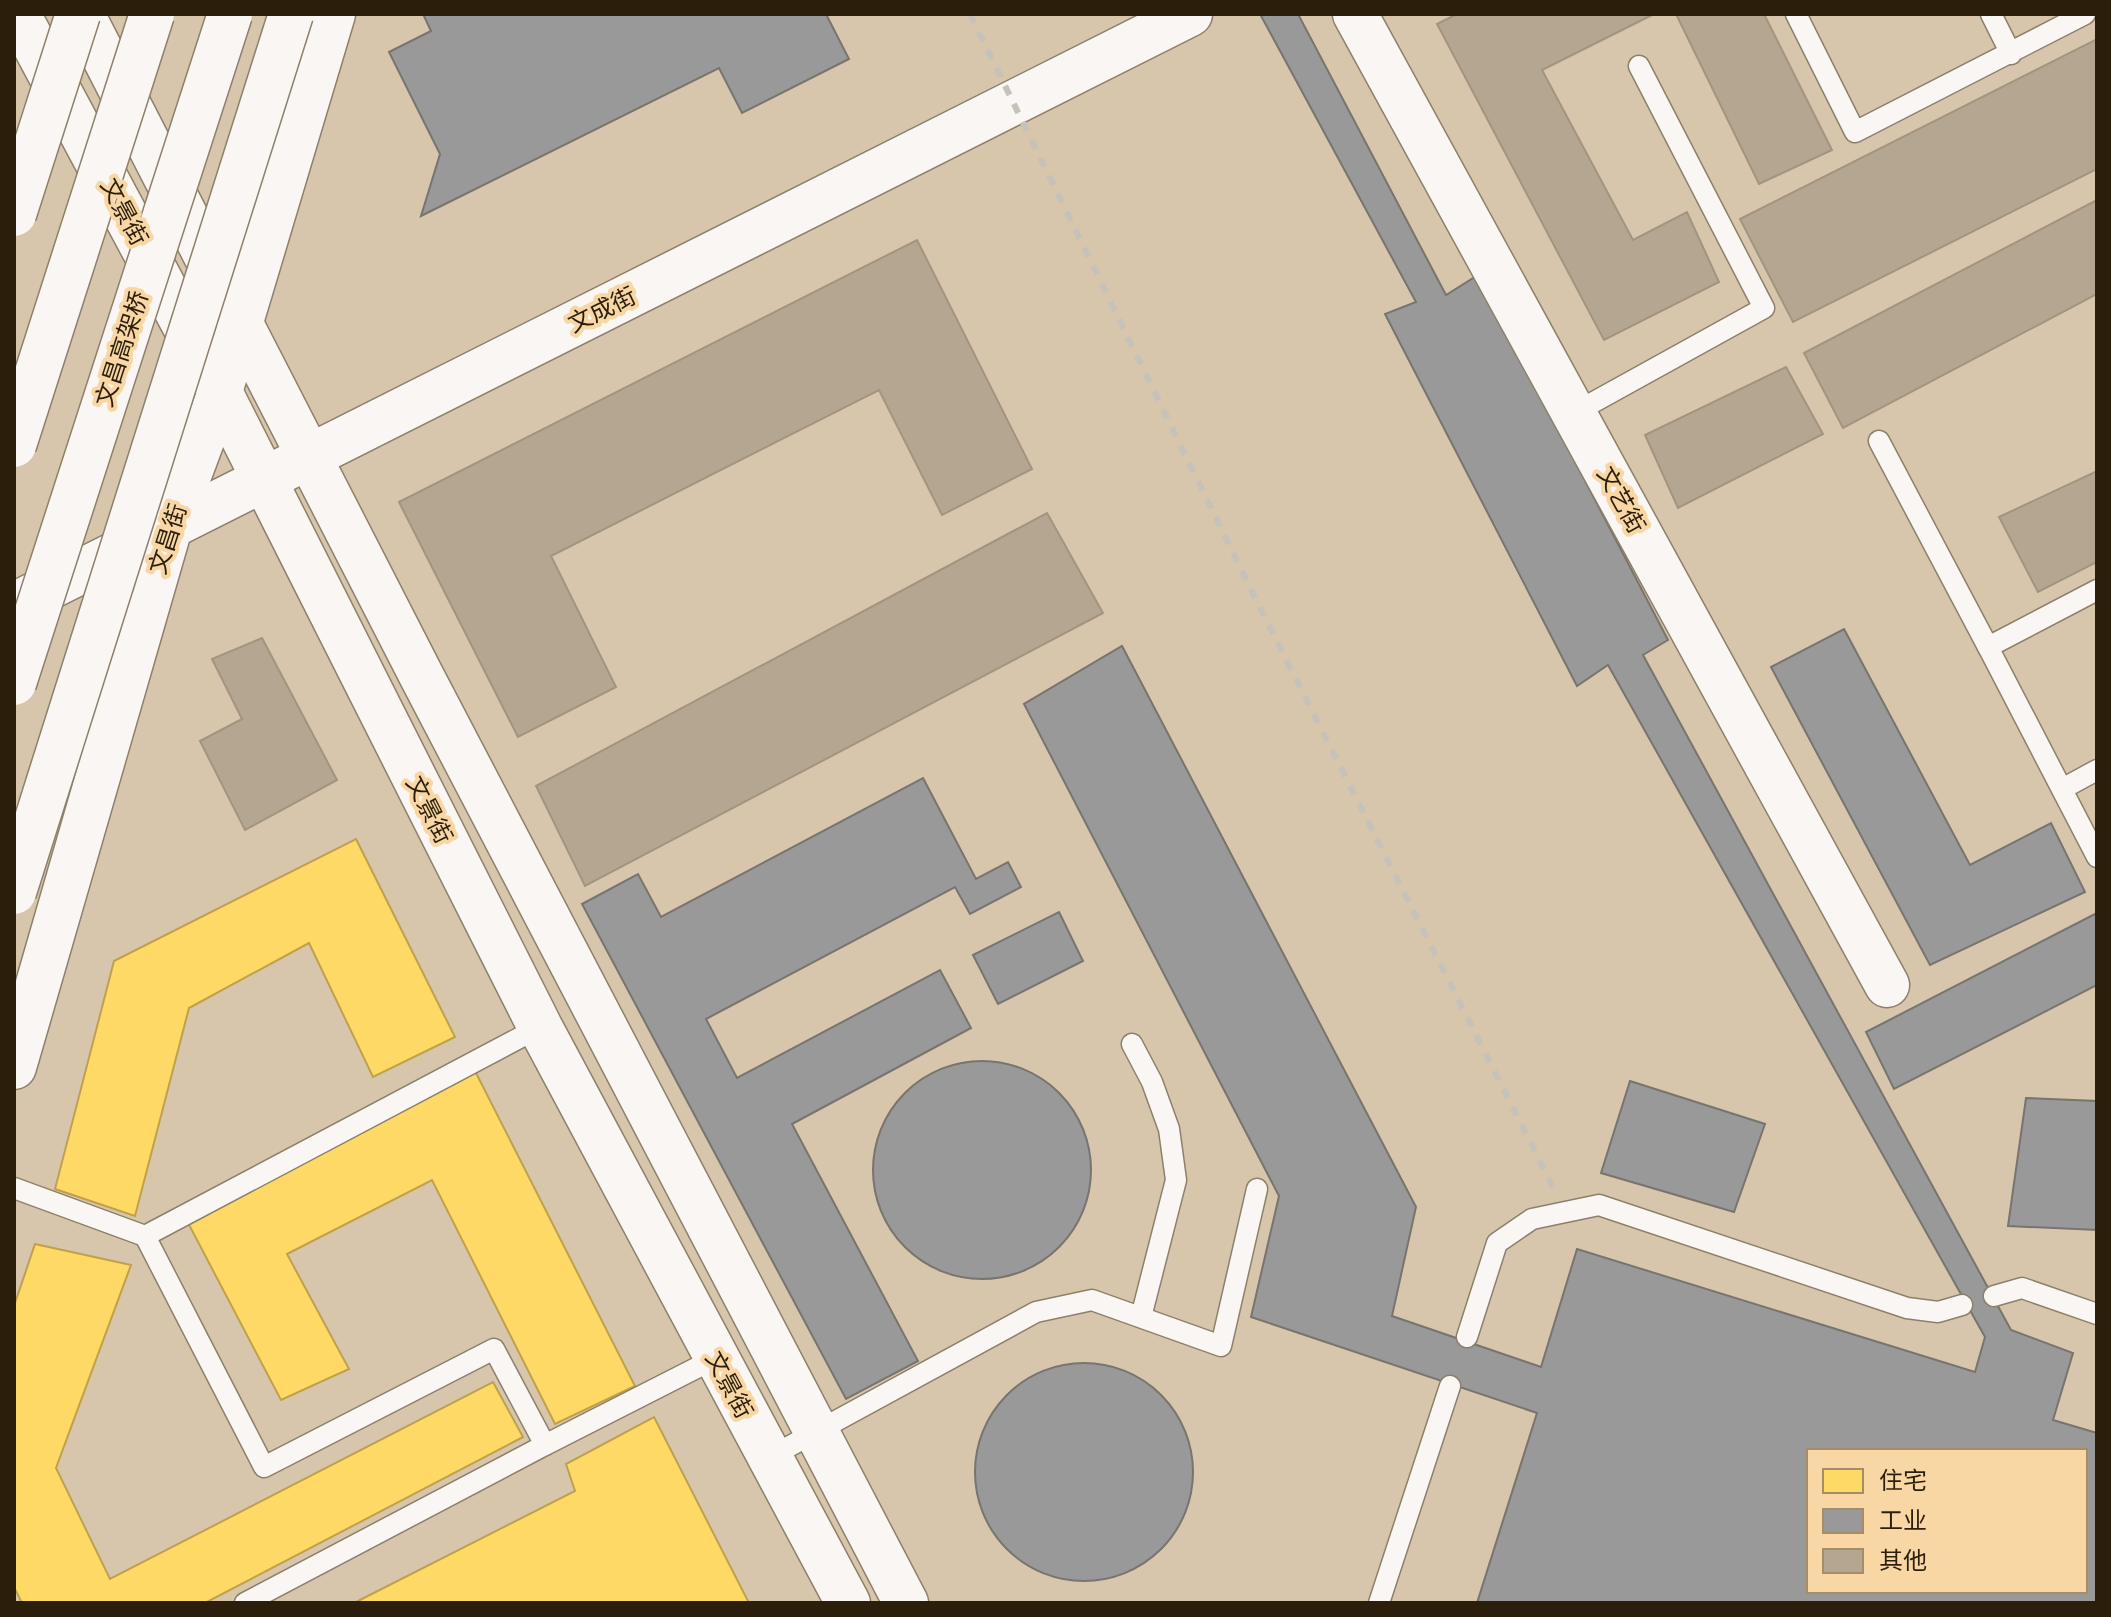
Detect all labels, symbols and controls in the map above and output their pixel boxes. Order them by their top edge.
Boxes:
street label: 文景街 [95,174,153,250]
street label: 文成街 [564,282,640,338]
street label: 文昌高架桥 [90,288,154,410]
street label: 文艺街 [1591,462,1651,538]
street label: 文昌街 [144,500,192,578]
street label: 文景街 [400,772,458,848]
street label: 文景街 [700,1347,758,1423]
legend [1807,1449,2087,1593]
text: 住宅 [1879,1467,1927,1495]
text: 工业 [1879,1507,1927,1535]
text: 其他 [1879,1547,1927,1575]

